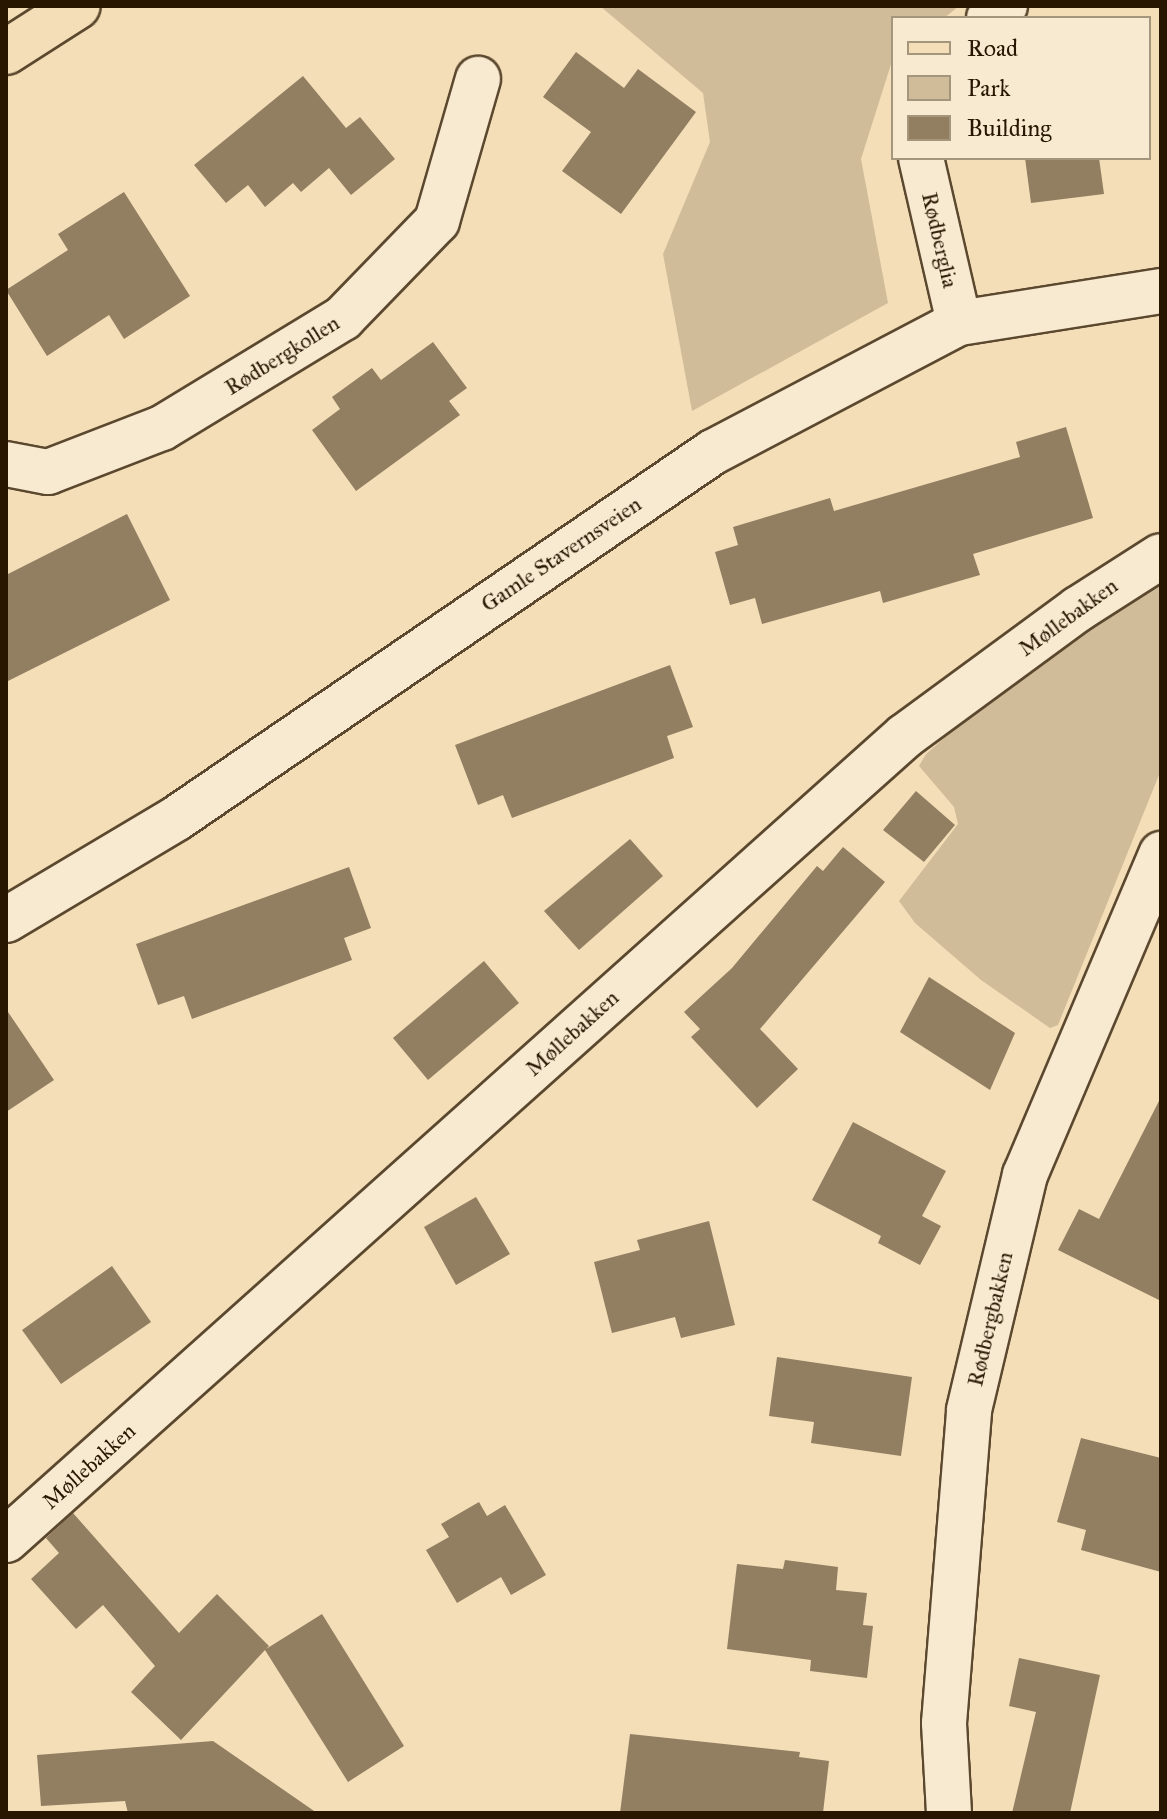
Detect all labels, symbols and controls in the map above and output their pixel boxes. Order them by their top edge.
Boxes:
legend [891,16,1151,160]
text: Road [967,33,1018,63]
text: Park [967,73,1010,103]
text: Building [967,113,1052,143]
street label: Rødberglia [916,190,964,290]
street label: Rødbergkollen [220,309,344,401]
street label: Gamle Stavernsveien [476,491,646,617]
street label: Møllebakken [1013,572,1123,662]
street label: Møllebakken [520,984,624,1082]
street label: Rødbergbakken [962,1249,1018,1389]
street label: Møllebakken [37,1417,141,1515]

